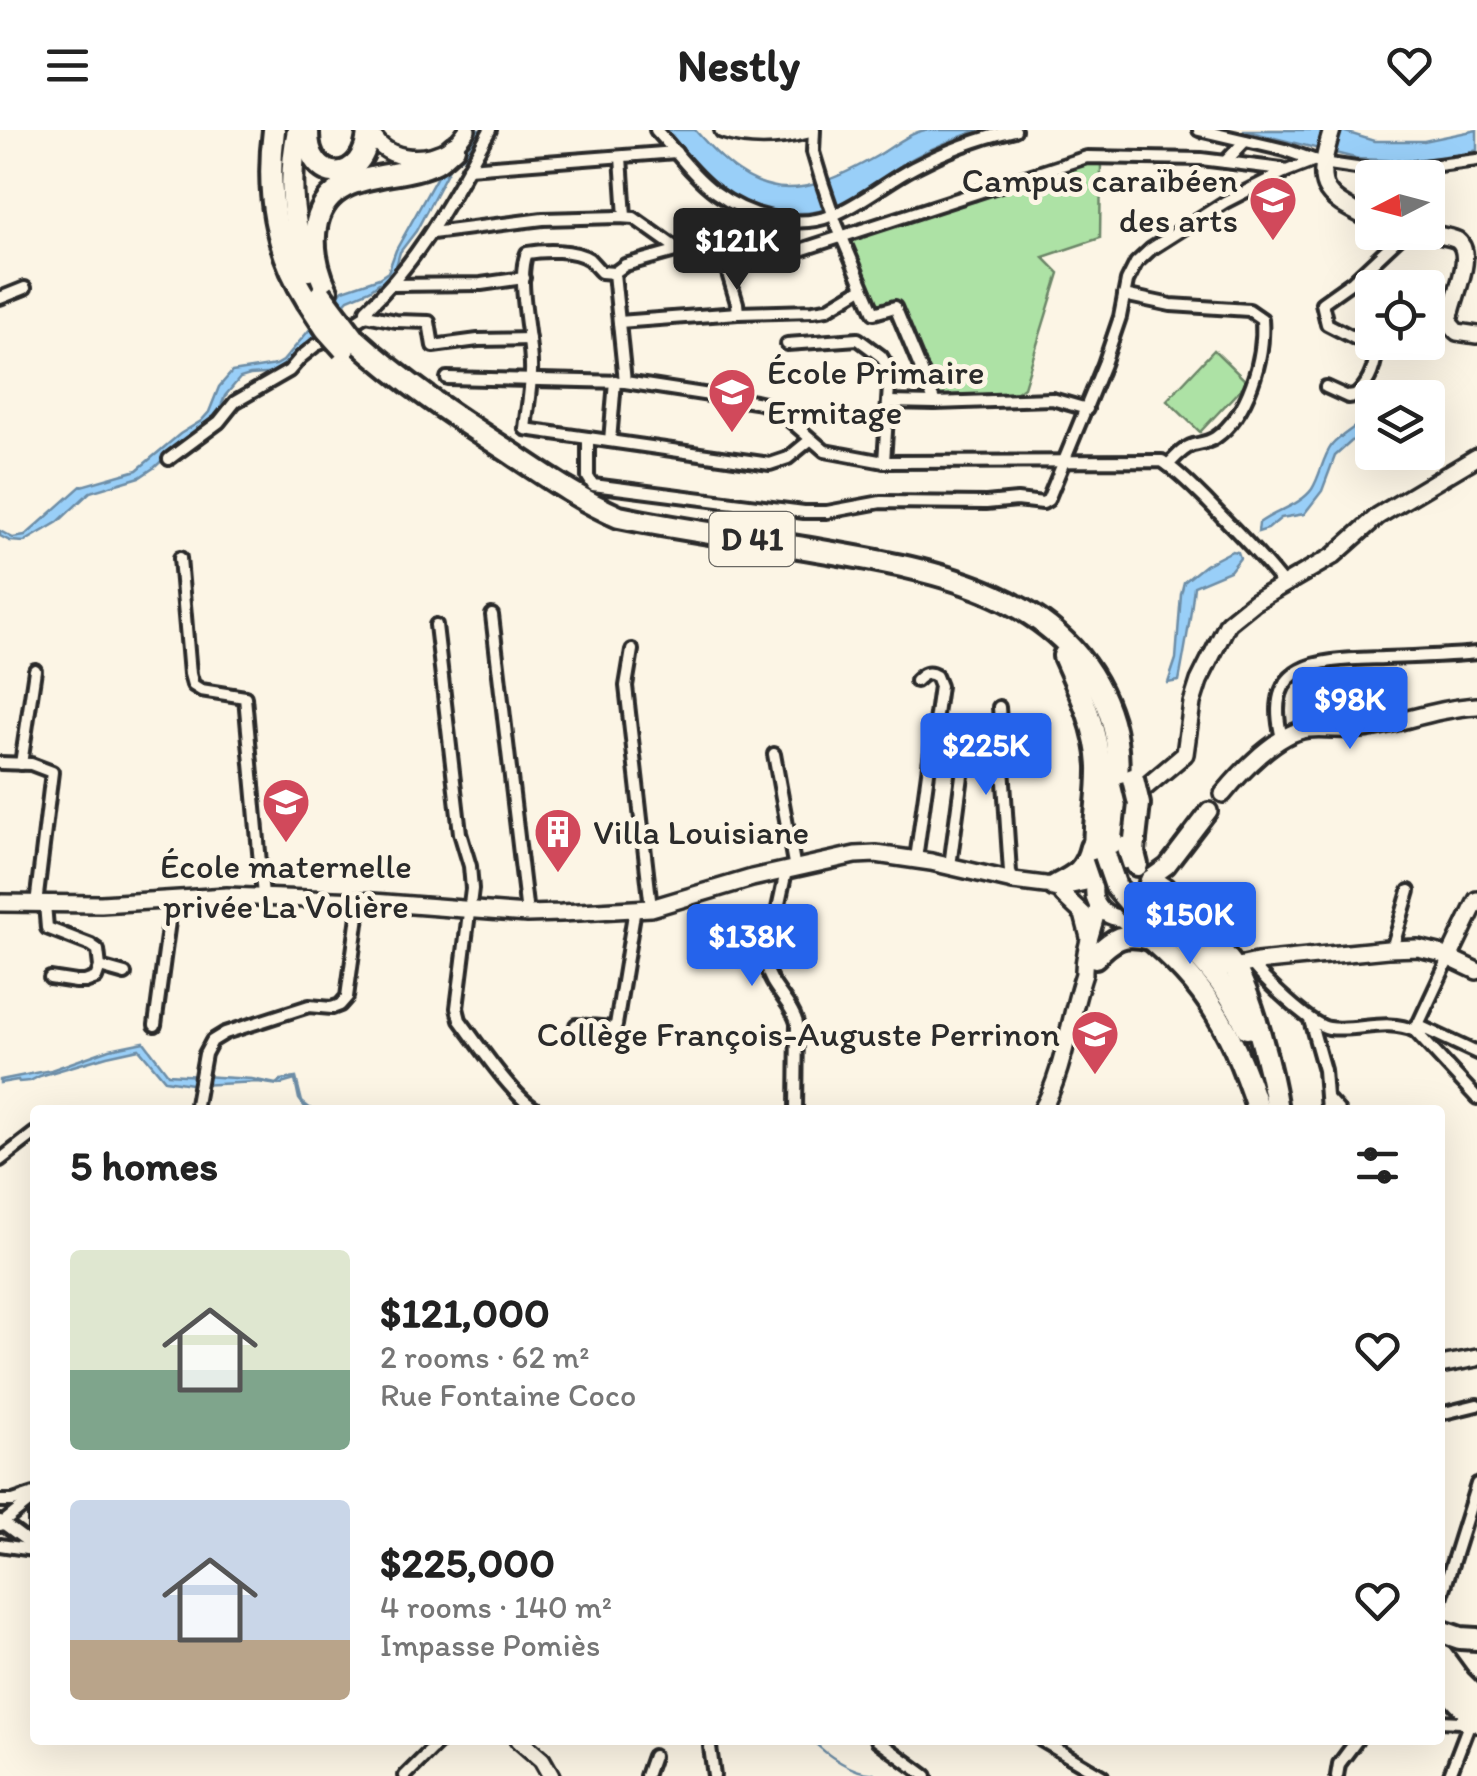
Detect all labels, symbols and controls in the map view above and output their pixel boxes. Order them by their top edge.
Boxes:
icon: menu [40,38,95,93]
text: Nestly [677,38,800,92]
icon: heart [1382,38,1437,93]
place label: Campus caraïbéen des arts [961,159,1238,241]
north arrow [1355,160,1445,250]
map controls [1355,160,1445,470]
school or university icon: Campus caraïbéen des arts [1247,174,1299,242]
pin: $121K [667,208,807,293]
text: $121K [695,221,779,259]
button: locate [1355,270,1445,360]
place label: École Primaire Ermitage [767,351,985,433]
school or university icon: École Primaire Ermitage [706,366,758,434]
button: layers [1355,380,1445,470]
road number: D 41 [710,512,794,566]
pin: $98K [1291,667,1409,752]
text: $98K [1315,680,1385,718]
pin: $225K [916,713,1056,798]
text: $225K [942,726,1030,764]
school or university icon: École maternelle privée La Volière [260,776,312,844]
building icon: Villa Louisiane [532,806,584,874]
place label: Villa Louisiane [593,811,809,853]
place label: École maternelle privée La Volière [160,845,412,927]
pin: $150K [1120,882,1260,967]
text: $150K [1146,895,1234,933]
pin: $138K [682,904,822,989]
text: $138K [709,917,795,955]
school or university icon: Collège François-Auguste Perrinon [1069,1008,1121,1076]
place label: Collège François-Auguste Perrinon [536,1013,1060,1055]
icon: filters [1350,1138,1405,1193]
text: 5 homes [70,1140,218,1191]
text: $121,000 [380,1287,550,1338]
icon: home [150,1290,270,1410]
icon: heart [1350,1323,1405,1378]
text: 2 rooms · 62 m² [380,1338,589,1376]
text: Rue Fontaine Coco [380,1376,636,1414]
text: $225,000 [380,1537,555,1588]
icon: home [150,1540,270,1660]
icon: heart [1350,1573,1405,1628]
text: 4 rooms · 140 m² [380,1588,612,1626]
text: Impasse Pomiès [380,1626,600,1664]

